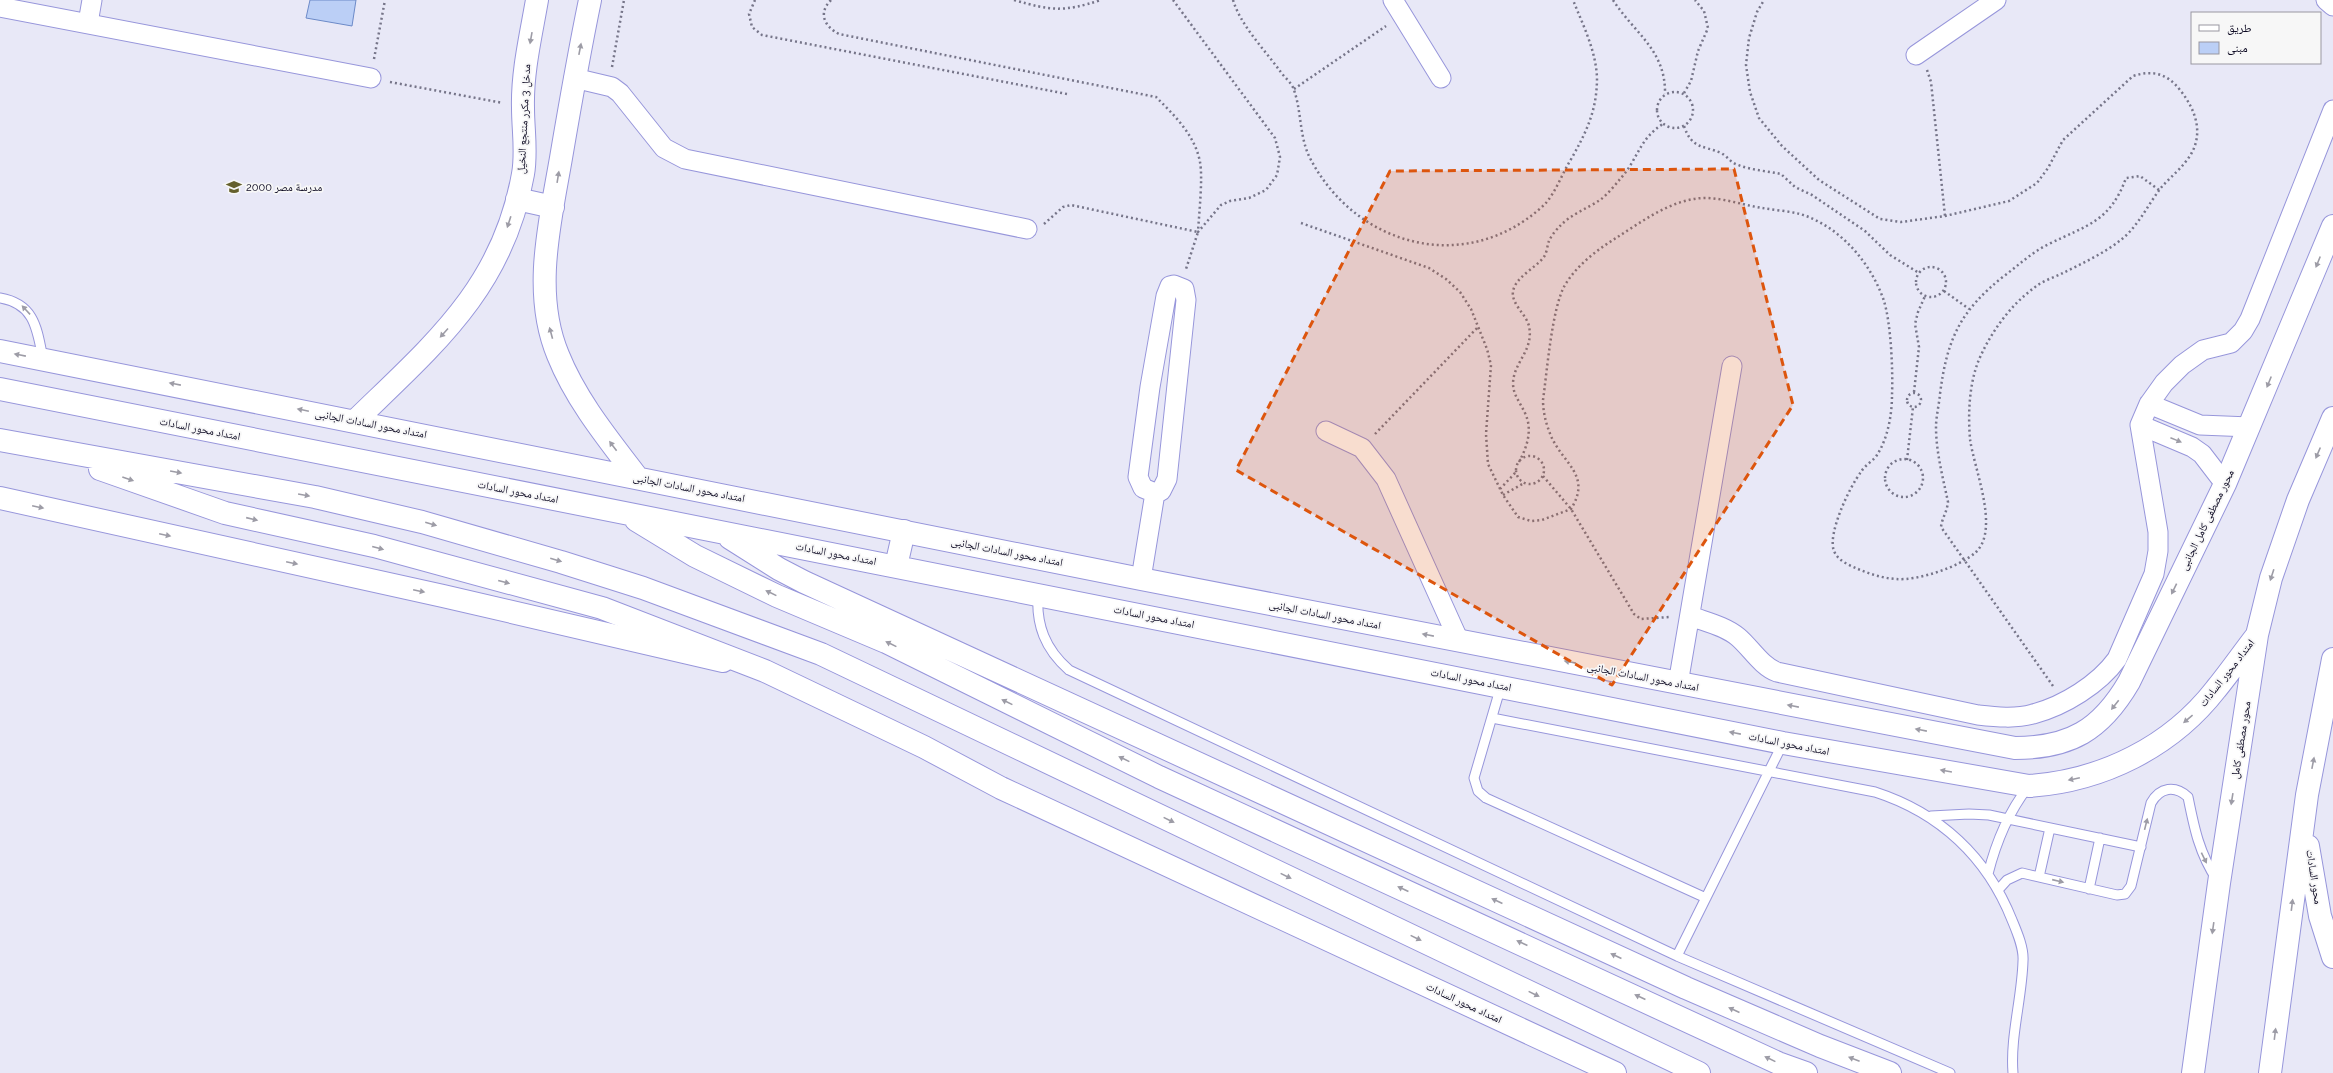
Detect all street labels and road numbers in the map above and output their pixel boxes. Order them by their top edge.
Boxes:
street label: مدخل 3 مكرر منتجع النخيل [515,64,533,174]
street label: امتداد محور السادات الجانبى [314,407,428,441]
street label: امتداد محور السادات [159,415,241,443]
street label: محور مصطفى كامل الجانبى [2177,468,2237,572]
street label: امتداد محور السادات الجانبى [632,471,746,505]
street label: امتداد محور السادات [477,478,559,506]
street label: امتداد محور السادات الجانبى [950,535,1064,569]
street label: امتداد محور السادات [795,540,877,568]
street label: امتداد محور السادات الجانبى [1268,598,1382,632]
street label: امتداد محور السادات [1113,603,1195,631]
street label: امتداد محور السادات [2197,637,2257,709]
street label: امتداد محور السادات الجانبى [1586,660,1700,694]
street label: امتداد محور السادات [1430,666,1512,694]
street label: محور مصطفى كامل [2228,700,2254,780]
street label: امتداد محور السادات [1748,730,1830,758]
street label: محور السادات [2303,849,2325,905]
street label: امتداد محور السادات [1424,980,1504,1026]

